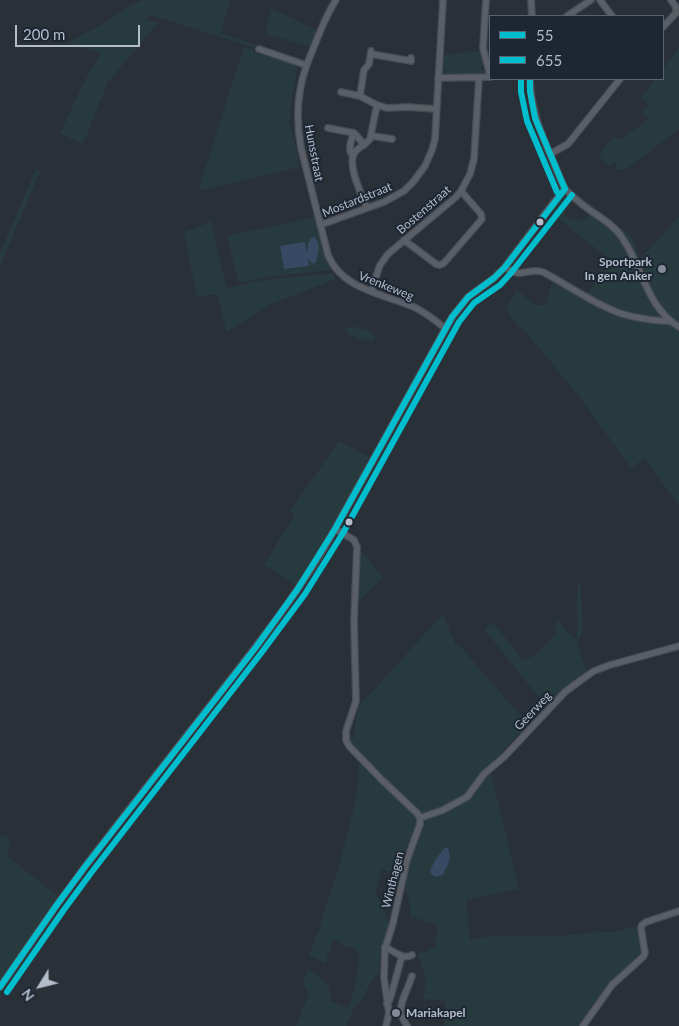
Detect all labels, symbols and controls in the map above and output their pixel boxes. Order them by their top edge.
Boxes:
scale bar [18,15,142,47]
legend [489,15,664,80]
text: 200 m [23,25,65,43]
text: 55 [536,26,553,44]
text: 655 [536,51,562,69]
street label: Hunsstraat [301,123,327,183]
street label: Mostardstraat [320,179,394,221]
street label: Bostenstraat [394,183,454,237]
unlabelled marker [535,217,545,227]
place label: Sportpark In gen Anker [584,255,652,283]
marker: Sportpark In gen Anker [656,263,668,275]
street label: Vrenkeweg [356,268,416,304]
unlabelled marker [344,517,354,527]
street label: Geerweg [511,689,555,733]
street label: Winthagen [379,850,407,910]
north arrow [15,961,65,1011]
text: N [17,986,38,1004]
place label: Mariakapel [406,1006,466,1020]
marker: Mariakapel [390,1007,402,1019]

